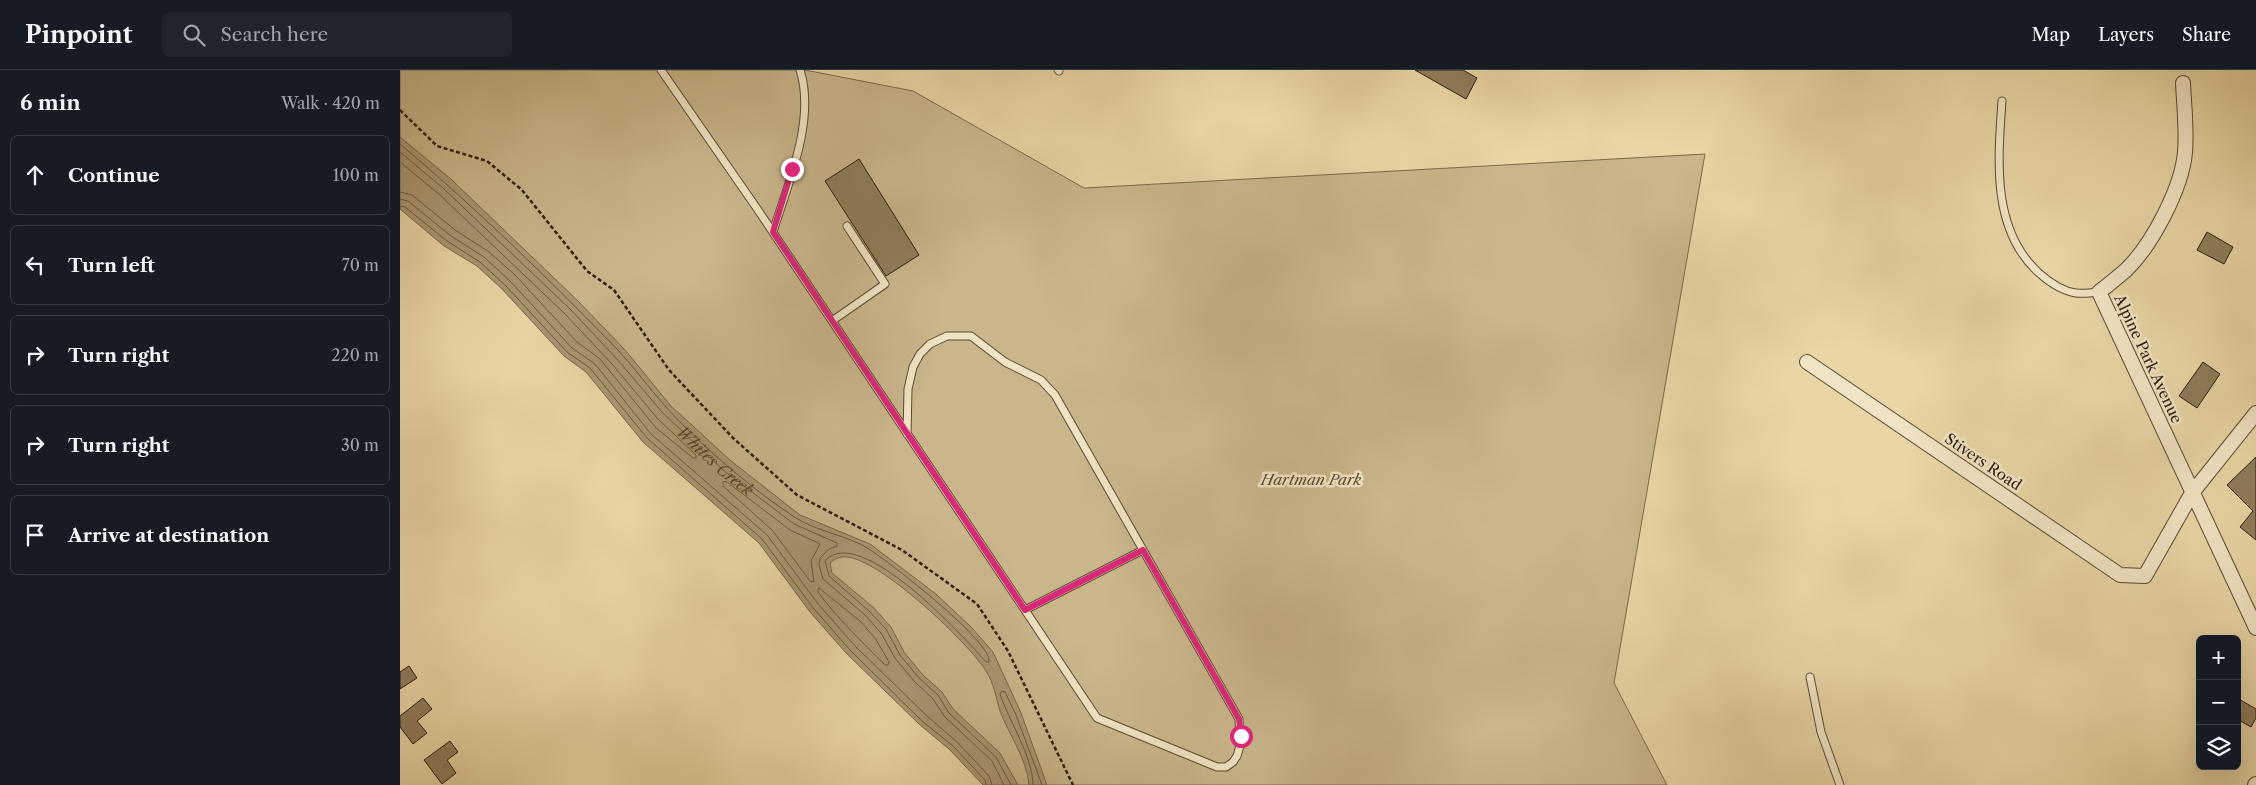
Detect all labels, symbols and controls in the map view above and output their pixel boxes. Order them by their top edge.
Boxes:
search box [162,12,512,57]
text: Pinpoint [25,20,132,49]
icon: search [180,21,208,49]
text: Search here [220,23,328,46]
text: Map [2032,24,2070,46]
text: Layers [2098,24,2154,46]
text: Share [2182,24,2231,46]
text: 6 min [20,90,81,115]
text: Walk · 420 m [281,93,380,113]
route end [781,158,804,181]
icon: ahead [21,161,49,189]
text: Continue [68,164,160,187]
text: 100 m [333,165,379,185]
icon: left [21,251,49,279]
text: Turn left [68,254,155,277]
text: 70 m [342,255,379,275]
street label: Alpine Park Avenue [2110,290,2187,426]
icon: right [21,341,49,369]
text: Turn right [68,344,169,367]
text: 220 m [331,345,379,365]
water label: Whites Creek [673,422,758,500]
street label: Stivers Road [1941,429,2025,494]
icon: right [21,431,49,459]
text: Turn right [68,434,169,457]
text: 30 m [341,435,379,455]
park label: Hartman Park [1260,470,1362,489]
icon: arrive [21,521,49,549]
text: Arrive at destination [68,524,269,547]
map controls [2196,635,2241,770]
button: + [2196,635,2241,680]
button: − [2196,680,2241,725]
route start [1230,725,1253,748]
button: layers [2196,725,2241,770]

